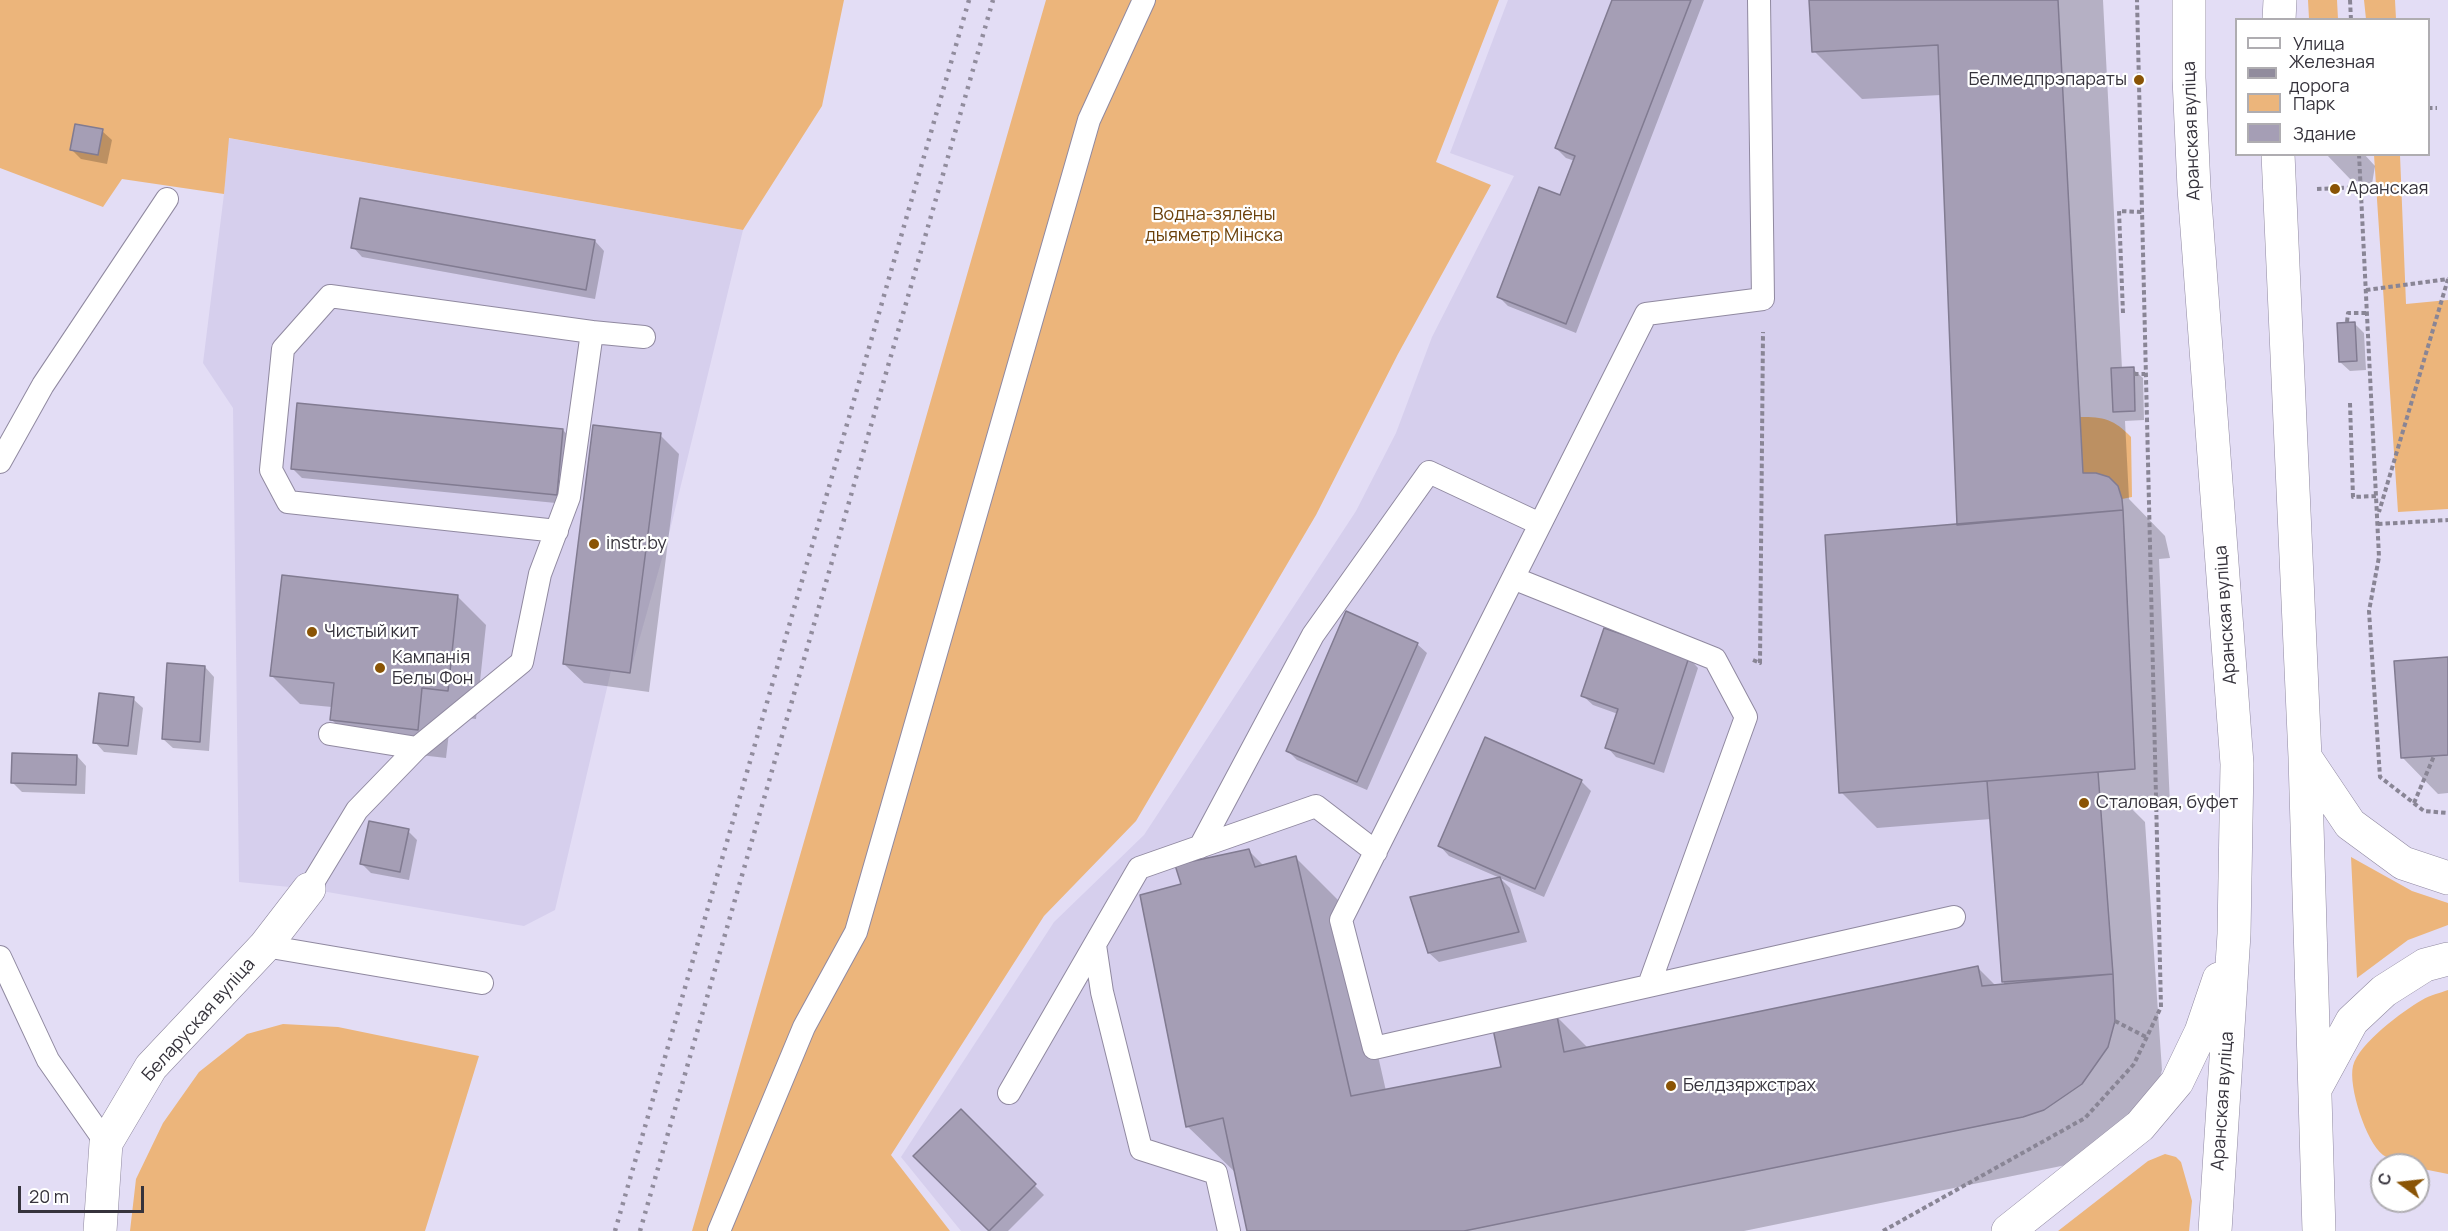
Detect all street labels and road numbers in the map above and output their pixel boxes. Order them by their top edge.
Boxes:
street label: Аранская вуліца [2179,61,2205,201]
street label: Аранская вуліца [2210,545,2242,685]
street label: Беларуская вуліца [138,954,260,1086]
street label: Аранская вуліца [2207,1031,2239,1171]

